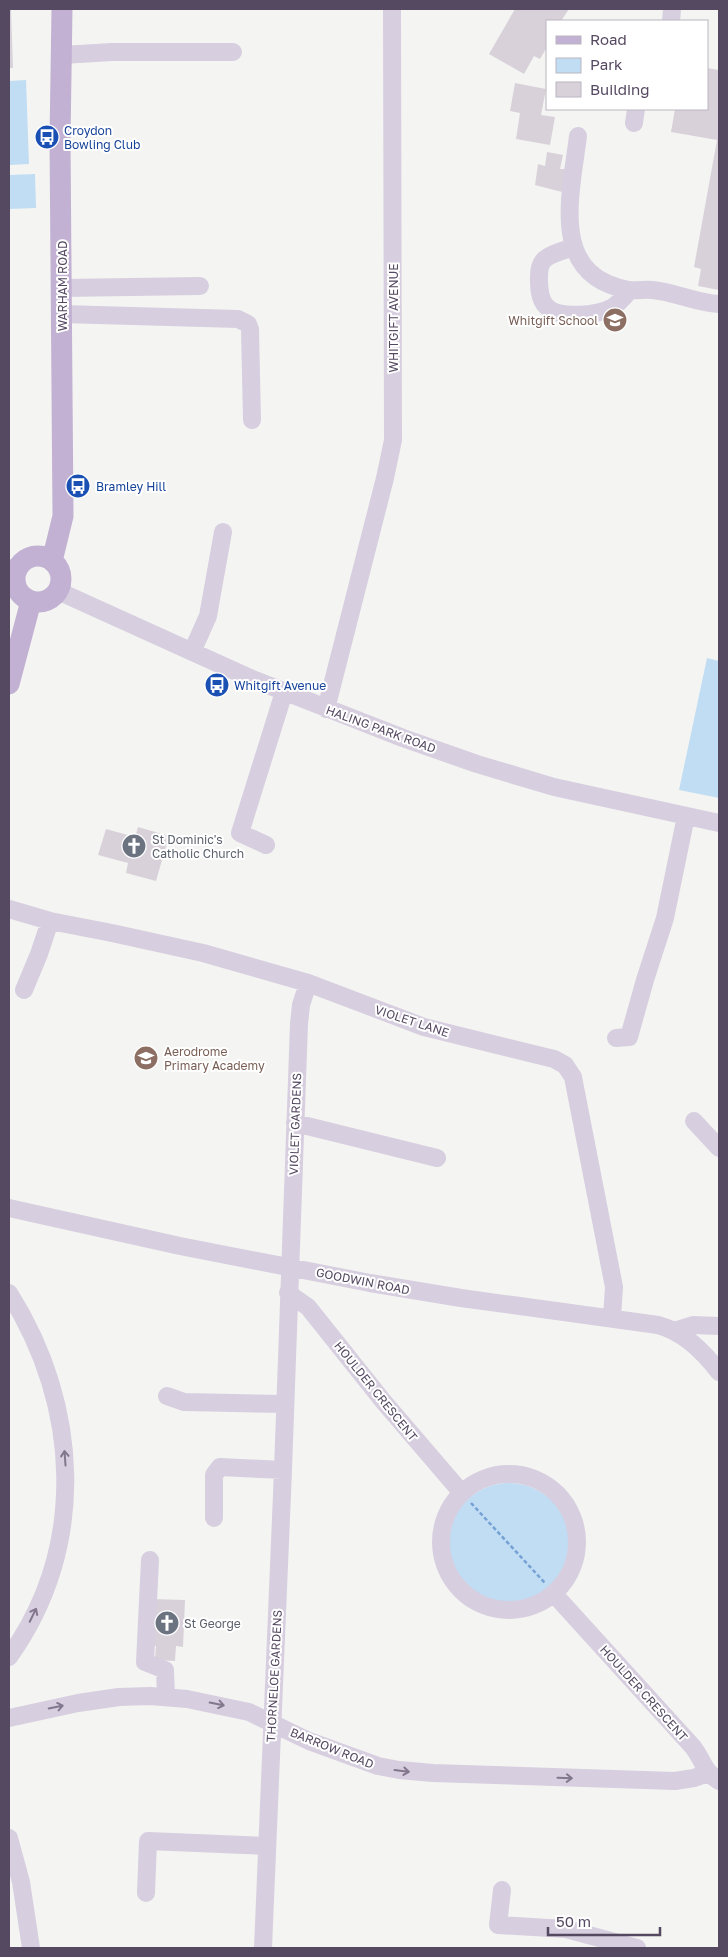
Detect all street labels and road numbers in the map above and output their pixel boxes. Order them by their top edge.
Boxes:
street label: WARHAM ROAD [55,241,70,331]
street label: WHITGIFT AVENUE [386,263,401,373]
street label: HALING PARK ROAD [324,702,438,756]
street label: VIOLET LANE [373,1002,451,1040]
street label: VIOLET GARDENS [286,1072,304,1175]
street label: GOODWIN ROAD [315,1265,411,1297]
street label: HOULDER CRESCENT [331,1338,421,1444]
street label: THORNELOE GARDENS [263,1609,285,1743]
street label: HOULDER CRESCENT [597,1642,691,1744]
street label: BARROW ROAD [288,1724,376,1772]

